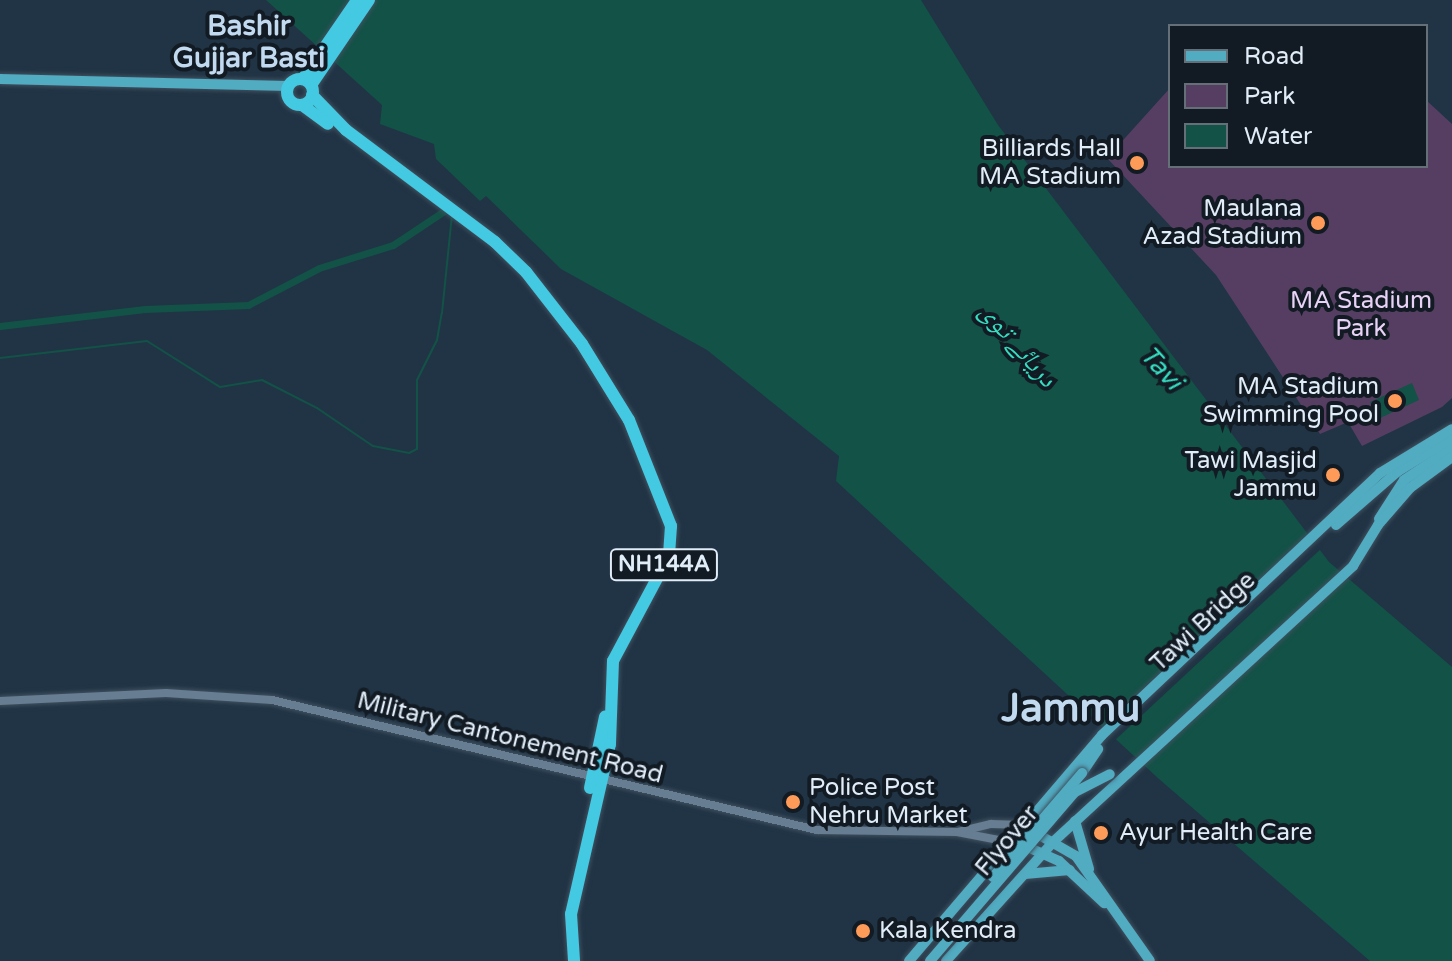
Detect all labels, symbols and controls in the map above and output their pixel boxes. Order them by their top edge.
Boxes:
district label: Bashir Gujjar Basti [173,9,325,75]
legend [1168,24,1428,168]
text: Road [1244,42,1304,71]
text: Park [1244,82,1295,111]
text: Water [1244,122,1312,151]
place label: Billiards Hall MA Stadium [979,135,1121,191]
marker: Billiards Hall MA Stadium [1128,154,1146,172]
place label: Maulana Azad Stadium [1143,195,1302,251]
marker: Maulana Azad Stadium [1309,214,1327,232]
park label: MA Stadium Park [1290,287,1432,343]
water label: دریائے توی [973,296,1063,394]
water label: Tavi [1133,340,1189,396]
place label: MA Stadium Swimming Pool [1203,373,1379,429]
marker: MA Stadium Swimming Pool [1386,392,1404,410]
place label: Tawi Masjid Jammu [1184,447,1317,503]
marker: Tawi Masjid Jammu [1324,466,1342,484]
road number: NH144A [608,547,720,583]
street label: Tawi Bridge [1145,566,1261,678]
district label: Jammu [1002,684,1140,732]
street label: Military Cantonement Road [354,686,666,790]
place label: Police Post Nehru Market [809,774,968,830]
marker: Police Post Nehru Market [784,793,802,811]
street label: Flyover [969,800,1045,882]
place label: Ayur Health Care [1119,819,1312,847]
marker: Ayur Health Care [1090,822,1112,844]
place label: Kala Kendra [879,917,1016,945]
marker: Kala Kendra [854,922,872,940]

